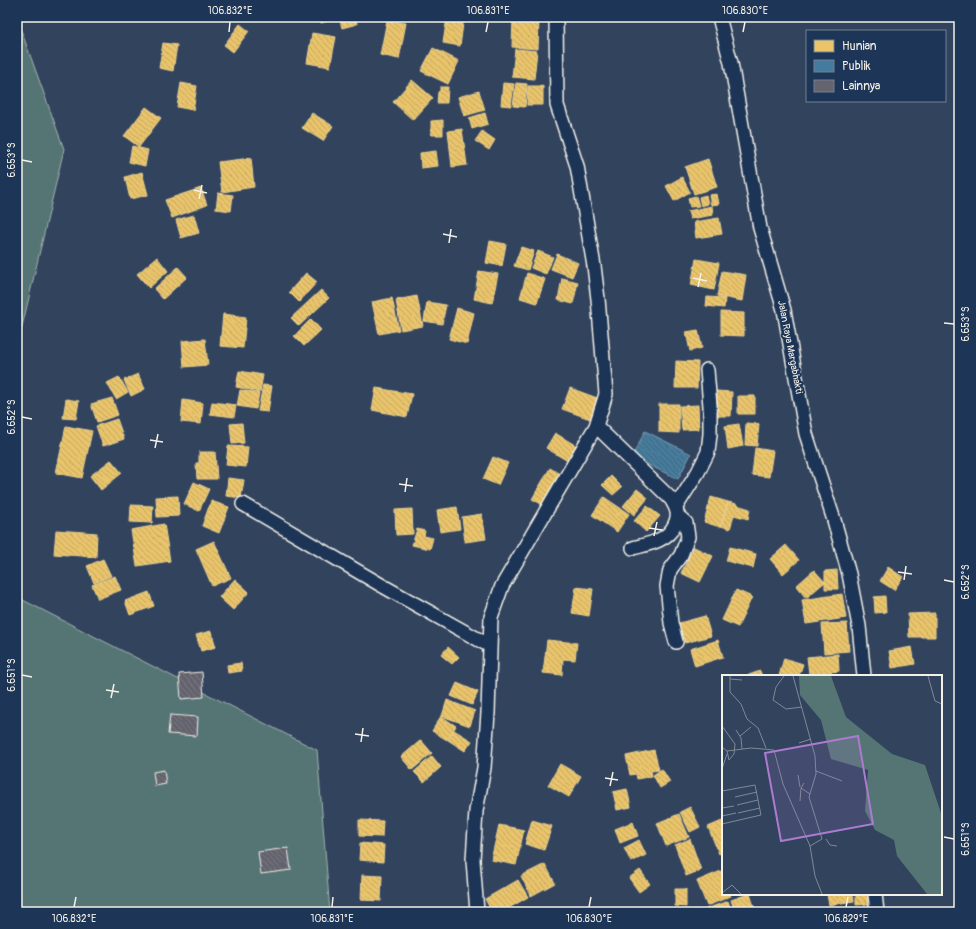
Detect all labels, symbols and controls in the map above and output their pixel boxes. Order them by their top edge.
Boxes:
text: 106.832°E [208,5,252,17]
text: 106.831°E [467,5,509,17]
text: 106.830°E [722,5,768,17]
legend [806,30,946,102]
text: Hunian [842,39,877,54]
text: Publik [842,59,871,74]
text: Lainnya [842,79,881,94]
text: 6.653°S [6,142,18,178]
street label: Jalan Raya Margabhakti [775,299,805,395]
text: 6.653°S [960,306,972,342]
text: 6.652°S [6,399,18,435]
text: 6.652°S [960,564,972,600]
text: 6.651°S [6,658,18,692]
inset map [722,675,942,895]
text: 6.651°S [960,822,972,856]
text: 106.832°E [52,913,96,925]
text: 106.831°E [311,913,353,925]
text: 106.830°E [566,913,612,925]
text: 106.829°E [824,913,868,925]

